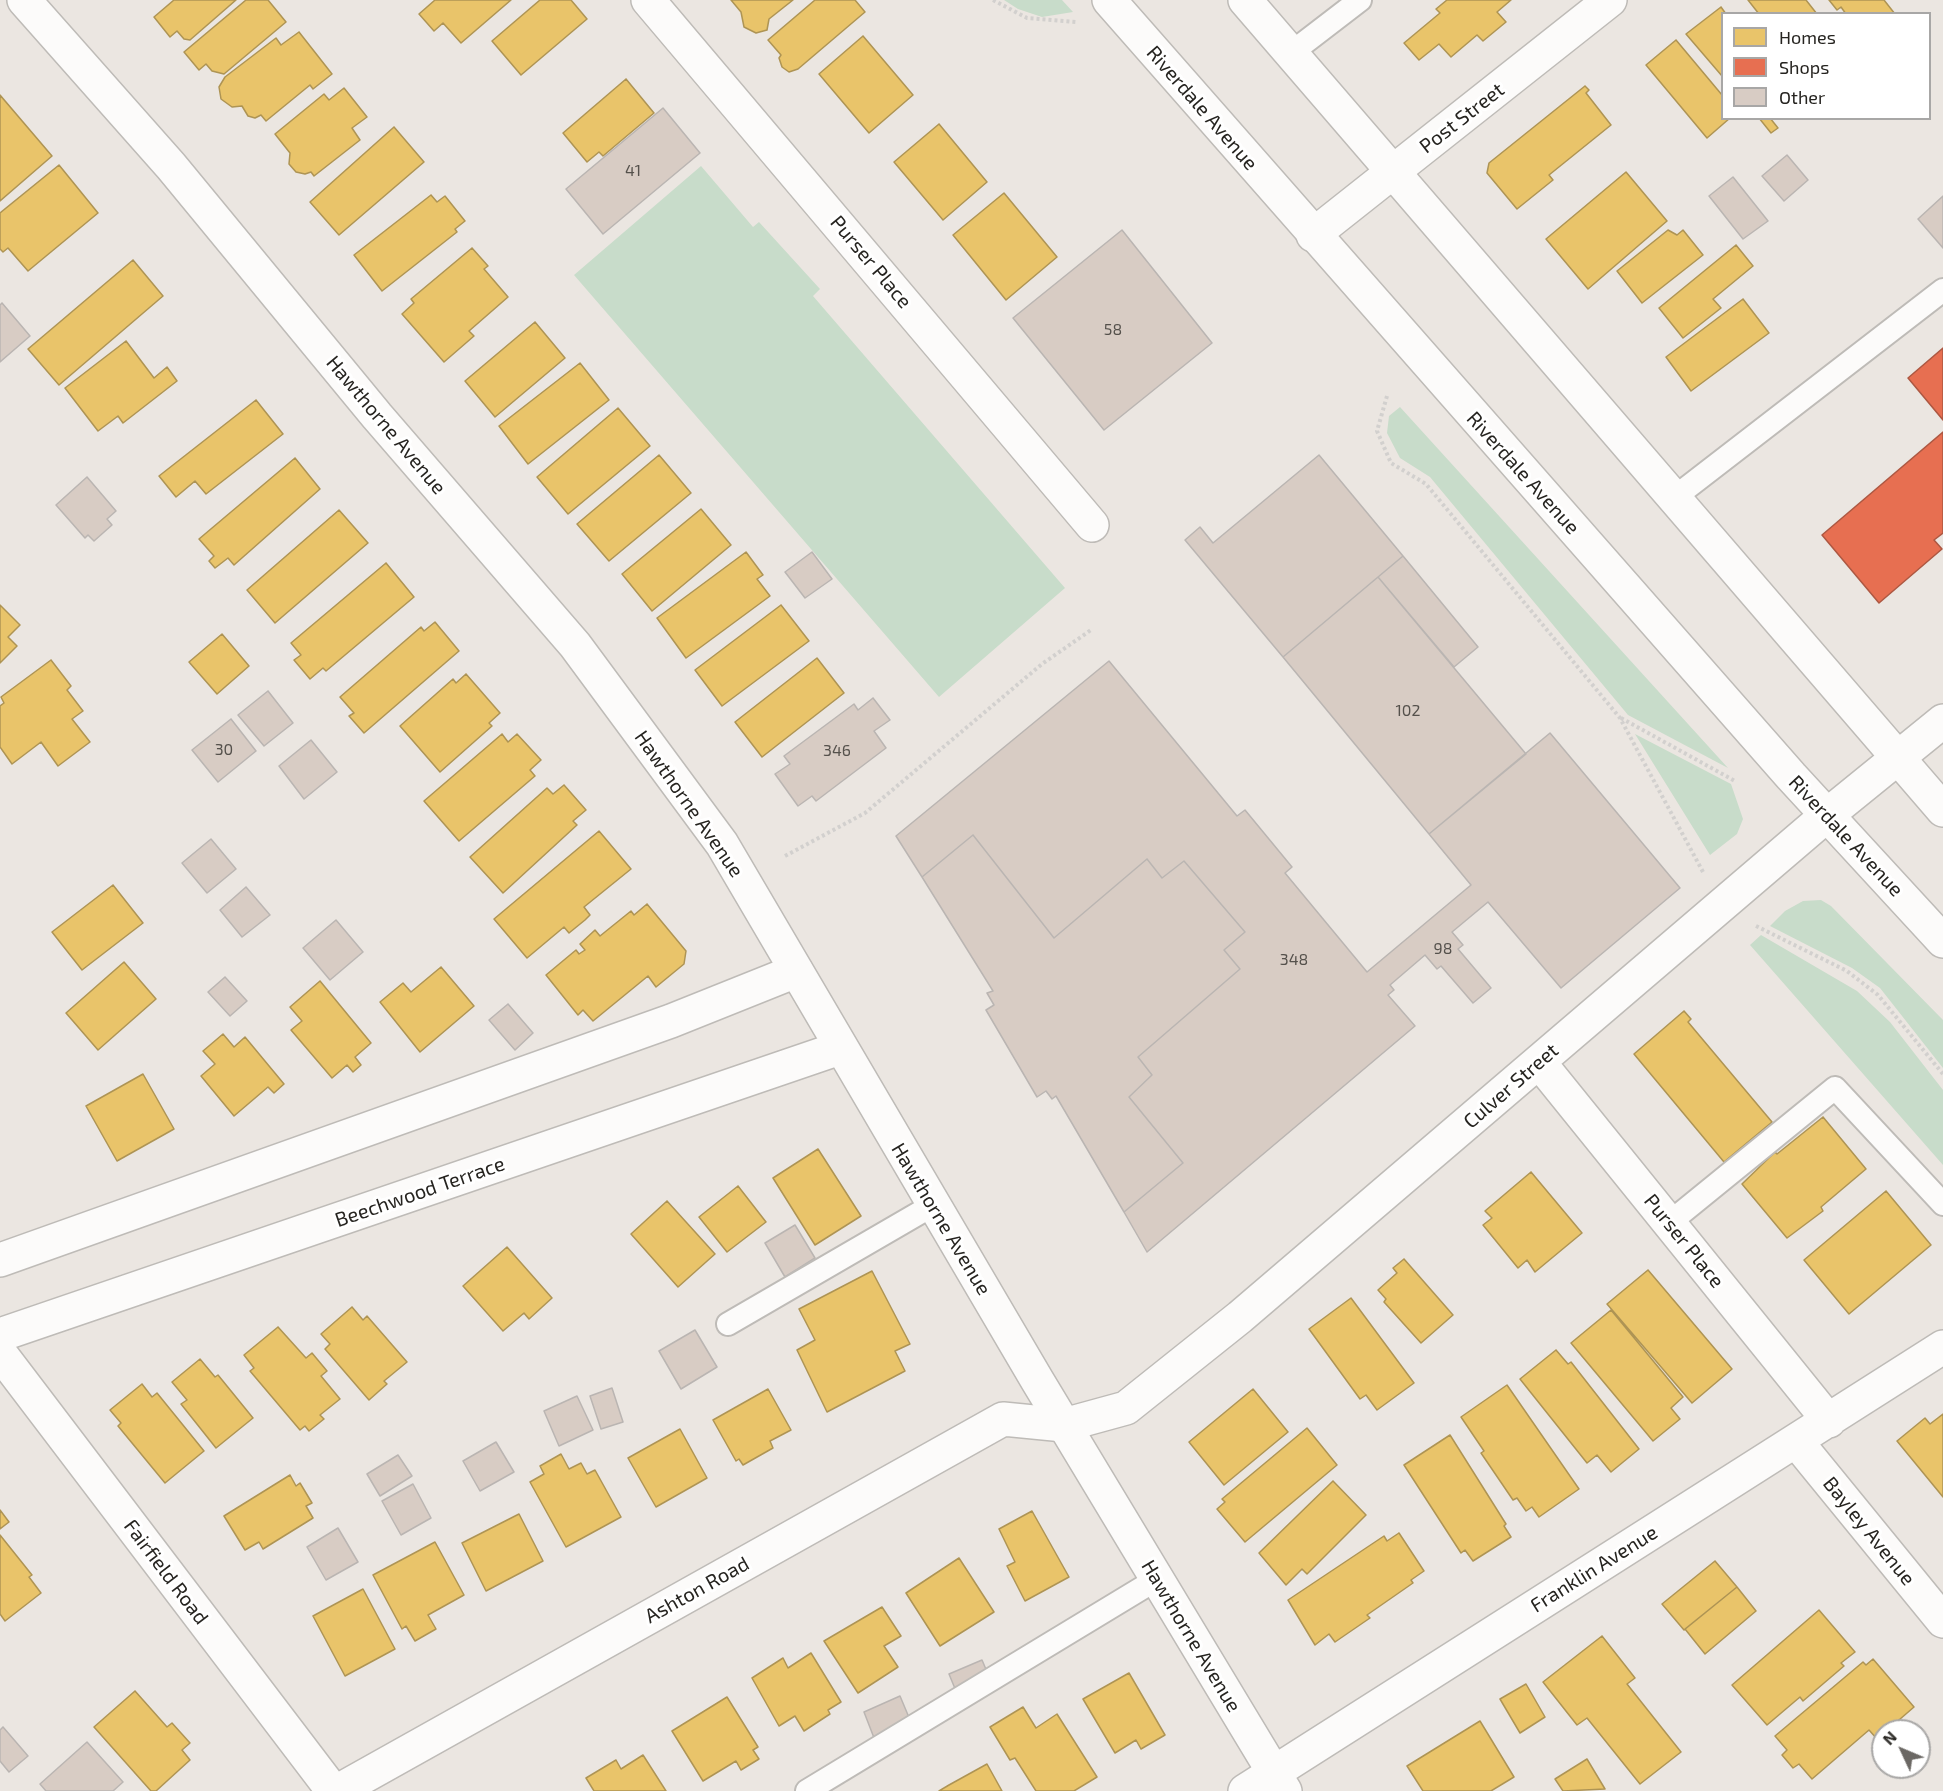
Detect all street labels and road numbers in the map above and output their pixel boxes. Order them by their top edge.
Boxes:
street label: Riverdale Avenue [1141,41,1263,175]
street label: Post Street [1415,77,1509,159]
street label: Purser Place [825,211,917,313]
street label: Hawthorne Avenue [321,351,451,499]
street label: Riverdale Avenue [1462,407,1584,539]
street label: Hawthorne Avenue [629,726,749,882]
street label: Riverdale Avenue [1784,770,1908,902]
street label: Culver Street [1459,1038,1563,1134]
street label: Hawthorne Avenue [886,1139,996,1299]
street label: Beechwood Terrace [332,1152,508,1232]
street label: Purser Place [1639,1189,1729,1293]
street label: Bayley Avenue [1818,1472,1920,1590]
street label: Fairfield Road [119,1515,213,1629]
street label: Franklin Avenue [1526,1520,1662,1618]
street label: Ashton Road [641,1552,753,1628]
street label: Hawthorne Avenue [1136,1556,1246,1716]

